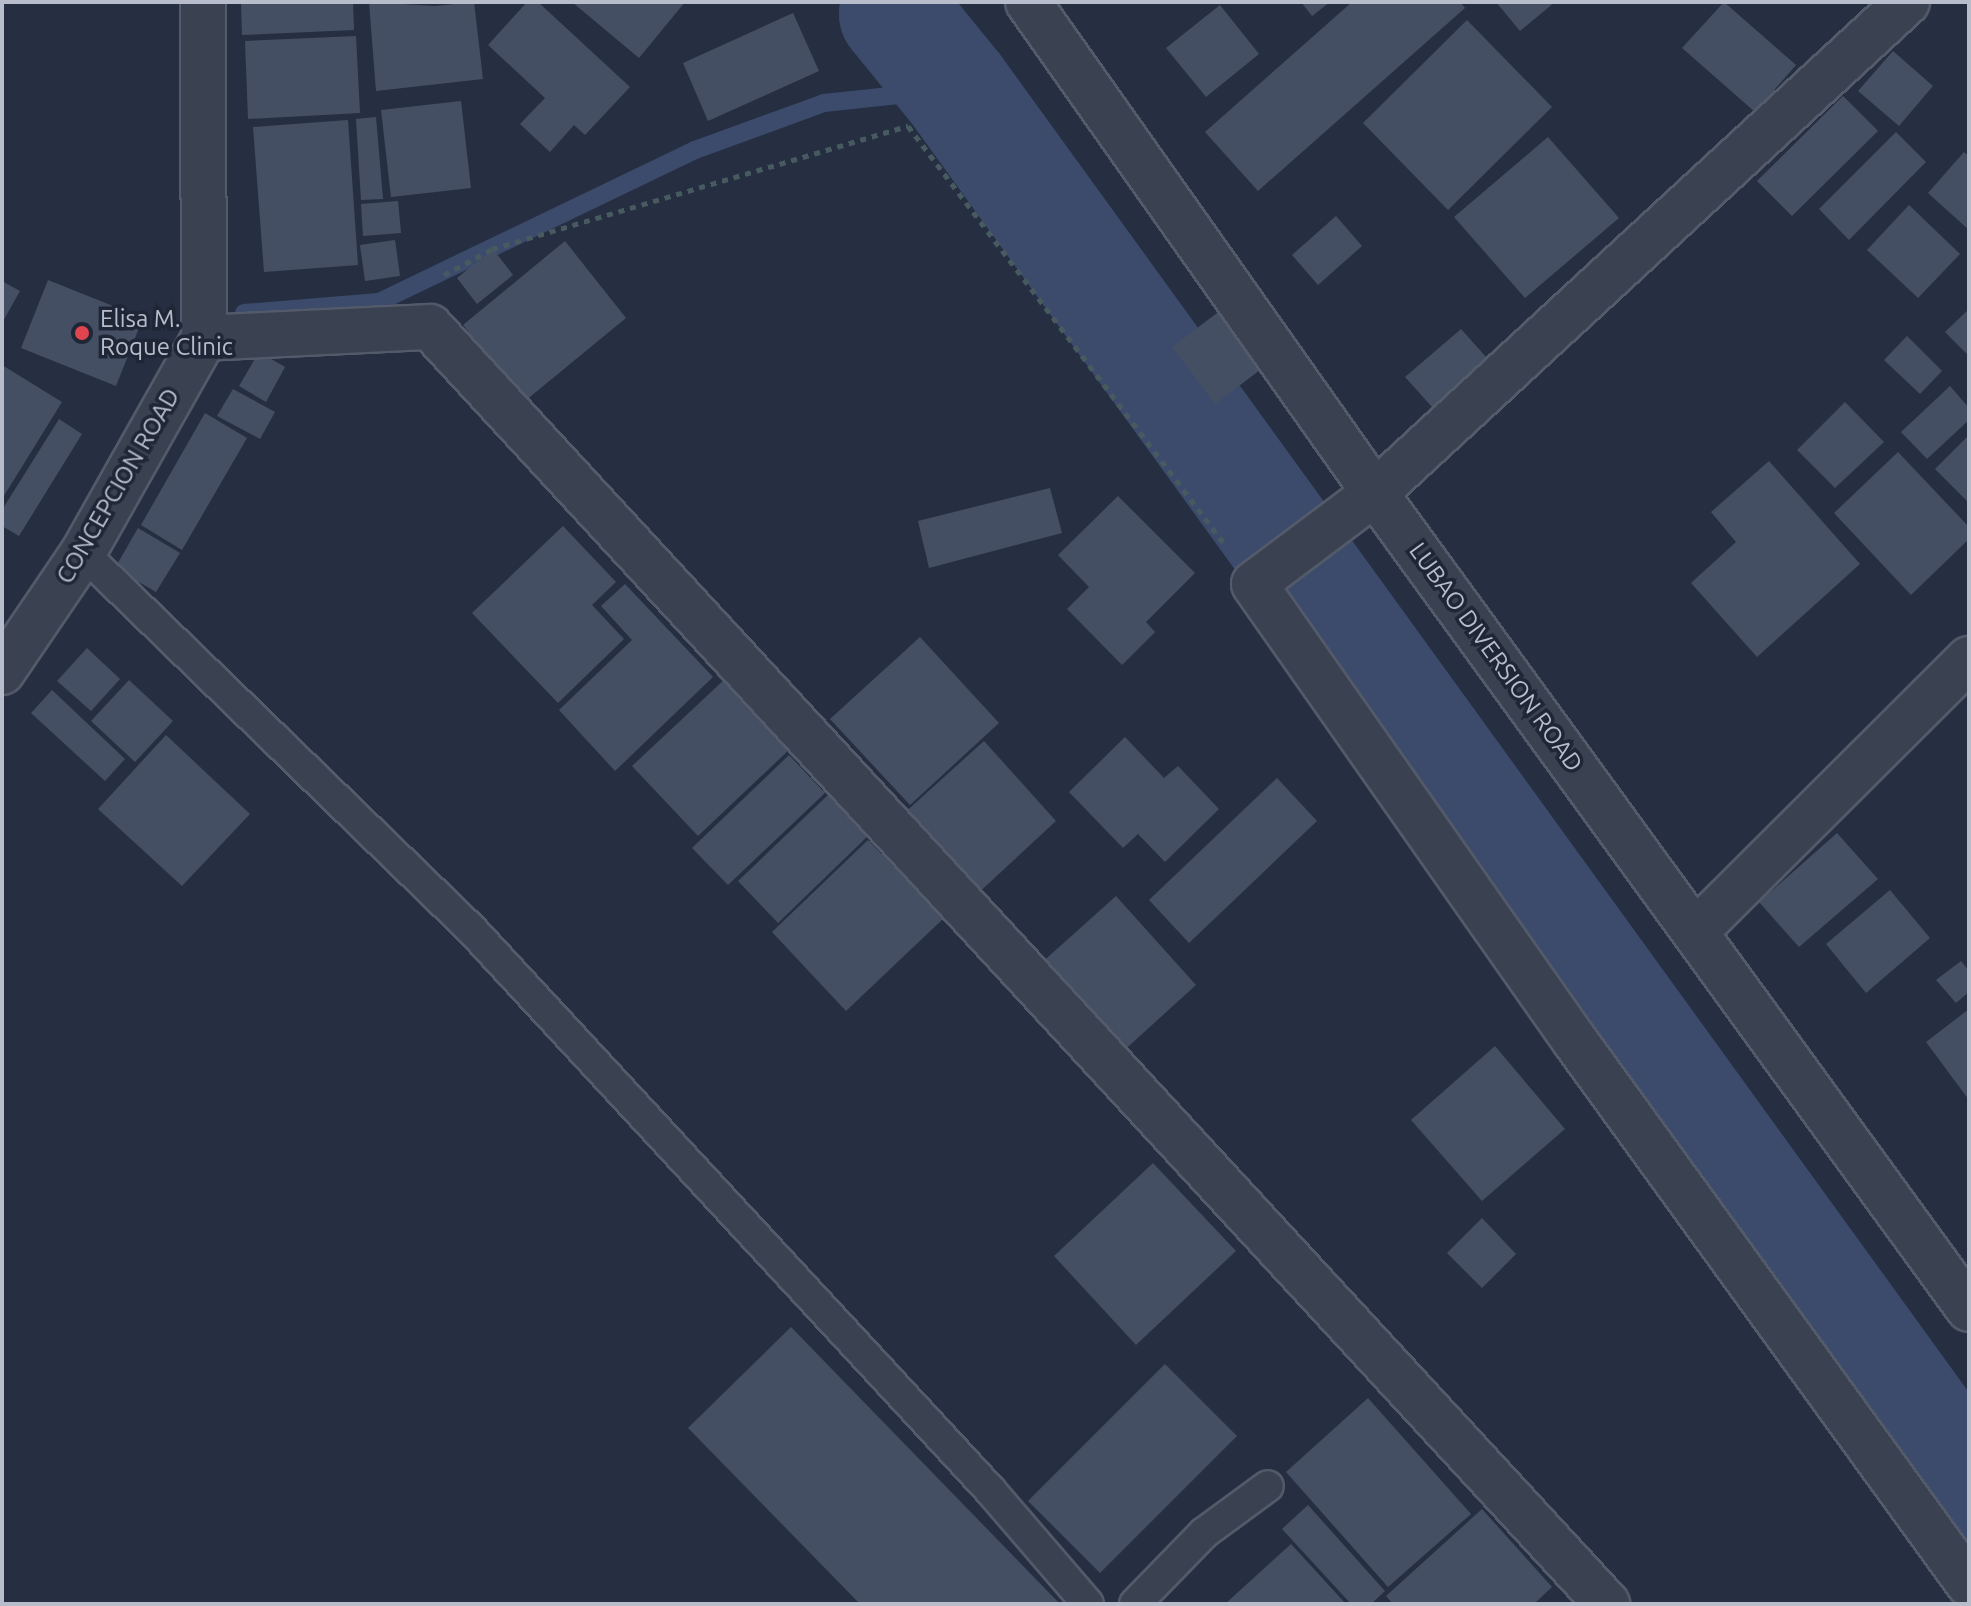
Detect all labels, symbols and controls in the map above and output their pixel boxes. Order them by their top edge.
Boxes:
place label: Elisa M. Roque Clinic [100,305,233,361]
marker: Elisa M. Roque Clinic [71,322,93,344]
street label: CONCEPCION ROAD [50,383,186,589]
street label: LUBAO DIVERSION ROAD [1403,537,1589,777]

